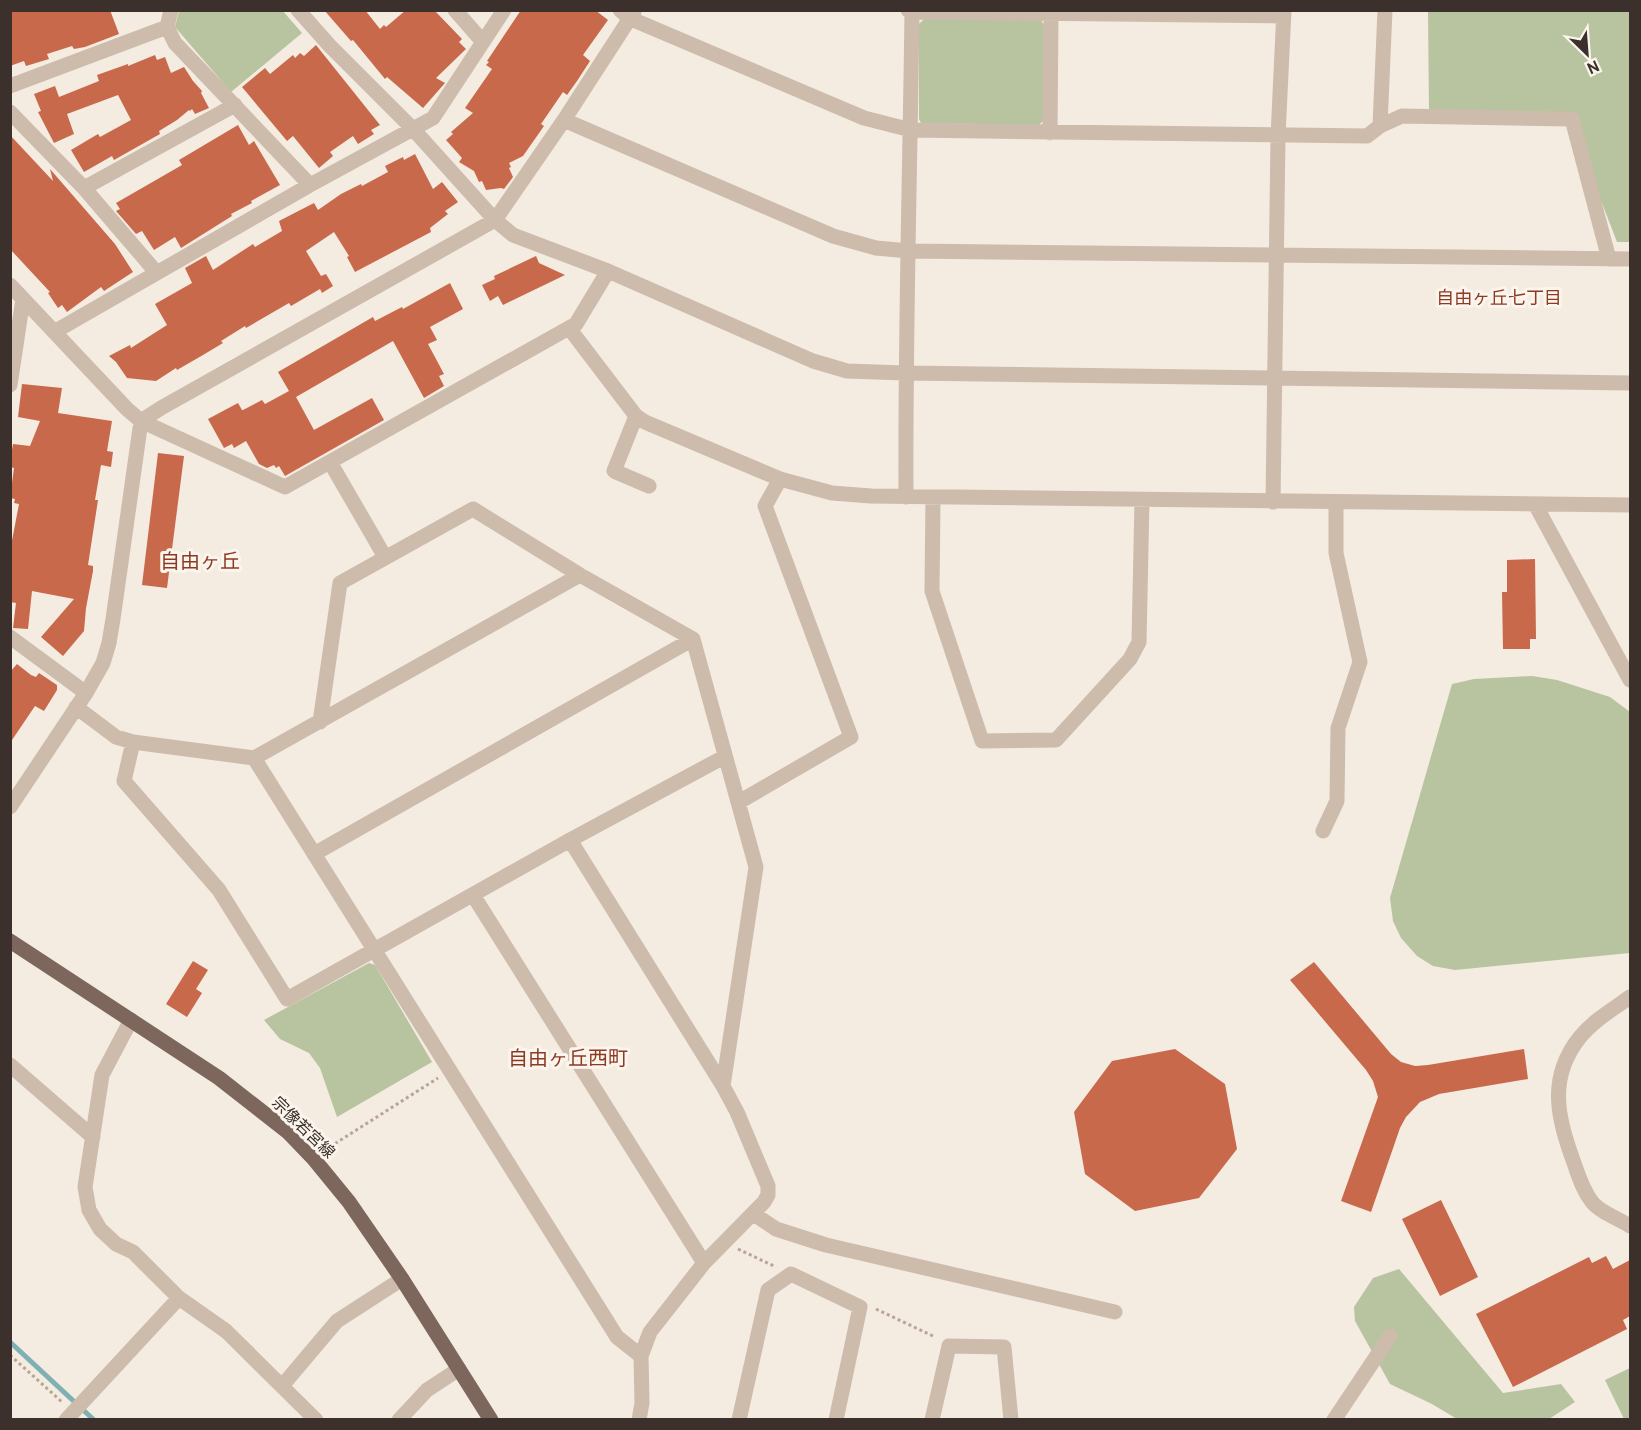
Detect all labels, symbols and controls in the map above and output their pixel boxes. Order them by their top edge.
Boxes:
north arrow [1557,24,1617,84]
text: N [1583,54,1602,77]
district label: 自由ヶ丘七丁目 [1436,288,1562,311]
district label: 自由ヶ丘 [160,550,240,576]
district label: 自由ヶ丘西町 [508,1047,628,1073]
street label: 宗像若宮線 [267,1093,338,1163]

